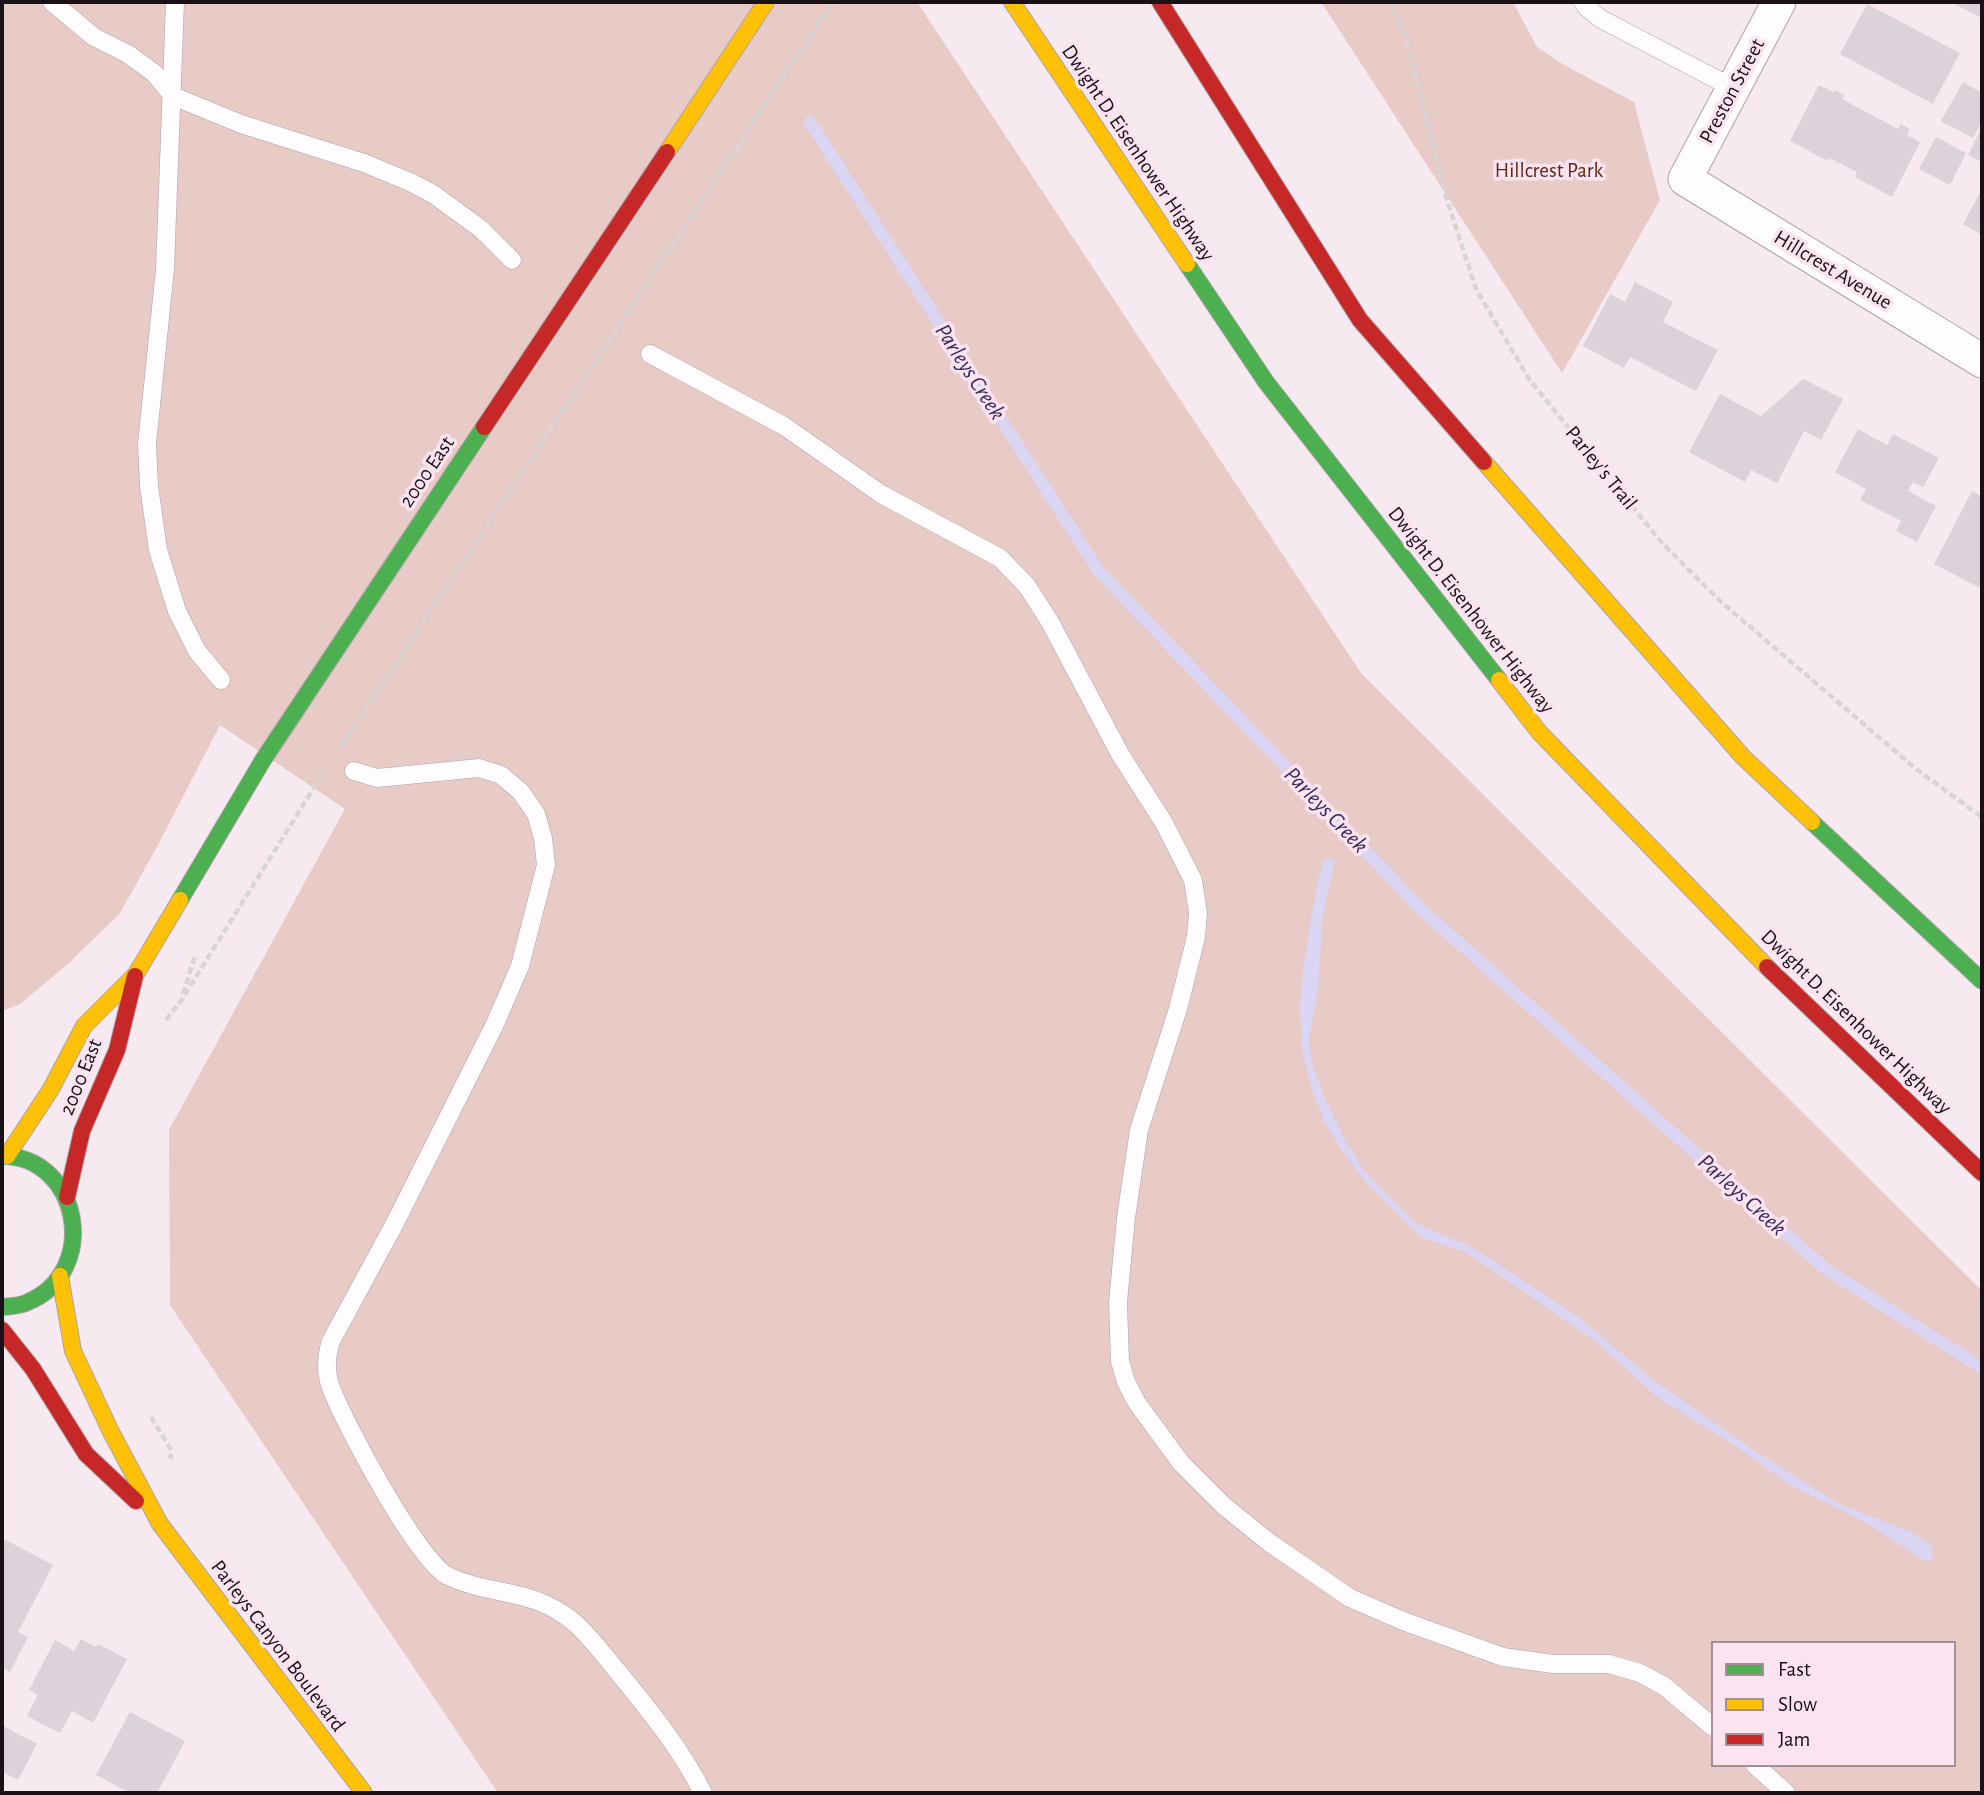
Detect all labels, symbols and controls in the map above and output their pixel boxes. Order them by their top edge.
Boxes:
street label: Preston Street [1694,34,1770,148]
street label: Dwight D. Eisenhower Highway [1056,40,1220,266]
park label: Hillcrest Park [1495,158,1603,184]
street label: Hillcrest Avenue [1769,225,1897,315]
water label: Parleys Creek [929,319,1011,425]
street label: Parley's Trail [1560,421,1642,515]
street label: 2000 East [394,432,460,512]
street label: Dwight D. Eisenhower Highway [1382,502,1560,718]
water label: Parleys Creek [1278,761,1374,859]
street label: Dwight D. Eisenhower Highway [1755,924,1957,1120]
street label: 2000 East [54,1035,108,1119]
water label: Parleys Creek [1692,1148,1792,1242]
street label: Parleys Canyon Boulevard [205,1555,351,1737]
legend [1711,1641,1956,1767]
text: Fast [1778,1659,1811,1680]
text: Slow [1778,1694,1817,1715]
text: Jam [1778,1729,1810,1750]

